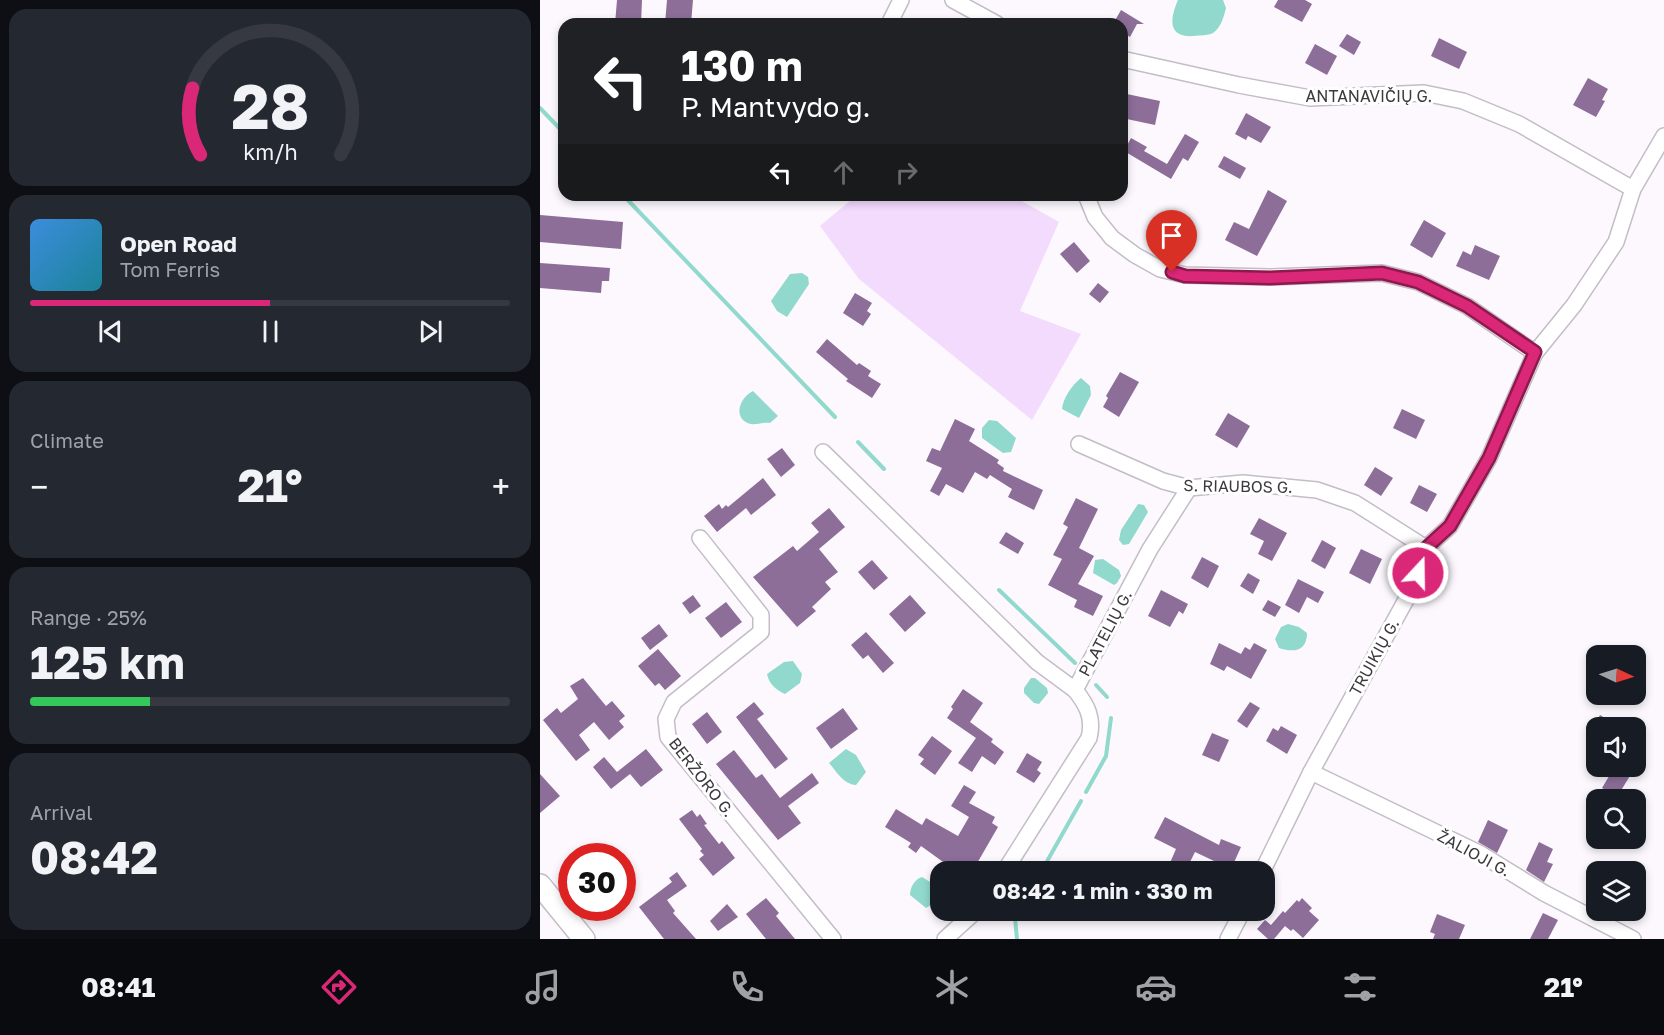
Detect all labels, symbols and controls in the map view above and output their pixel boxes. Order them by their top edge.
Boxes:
text: 130 m [681,40,803,90]
icon: left [582,42,660,120]
text: 28 [231,68,309,143]
street label: ANTANAVIČIŲ G. [1306,86,1432,106]
text: P. Mantvydo g. [681,91,871,123]
text: km/h [243,139,297,165]
icon: left [764,156,797,189]
icon: ahead [827,156,860,189]
icon: right [890,156,923,189]
pin [1146,210,1197,272]
icon: arrive [1155,219,1188,252]
text: Open Road [120,230,237,257]
text: Tom Ferris [120,257,220,281]
icon: previous [94,315,127,348]
icon: pause [254,315,287,348]
icon: next [414,315,447,348]
text: Climate [30,428,104,452]
text: 21° [237,458,303,512]
text: − [30,467,48,506]
text: + [492,467,510,506]
street label: S. RIAUBOS G. [1183,475,1293,497]
position arrow [1386,541,1450,605]
street label: PLATELIŲ G. [1074,586,1136,680]
text: Range · 25% [30,605,147,629]
street label: TRUIKIŲ G. [1345,615,1403,699]
text: 125 km [30,635,185,689]
north arrow [1586,645,1646,705]
map controls [1586,645,1646,921]
button: sound [1586,717,1646,777]
street label: BERŽORO G. [665,733,739,821]
button: search [1586,789,1646,849]
text: Arrival [30,800,93,824]
street label: ŽALIOJI G. [1434,825,1514,881]
text: 08:42 [30,830,158,884]
speed limit sign: 30 [558,843,636,921]
button: layers [1586,861,1646,921]
text: 08:42 · 1 min · 330 m [993,877,1212,904]
icon: directions [318,966,360,1008]
icon: music [522,966,564,1008]
icon: phone [726,966,768,1008]
icon: climate [931,966,973,1008]
icon: car [1135,966,1177,1008]
icon: filters [1339,966,1381,1008]
text: 08:41 [81,971,155,1003]
text: 21° [1544,971,1583,1003]

